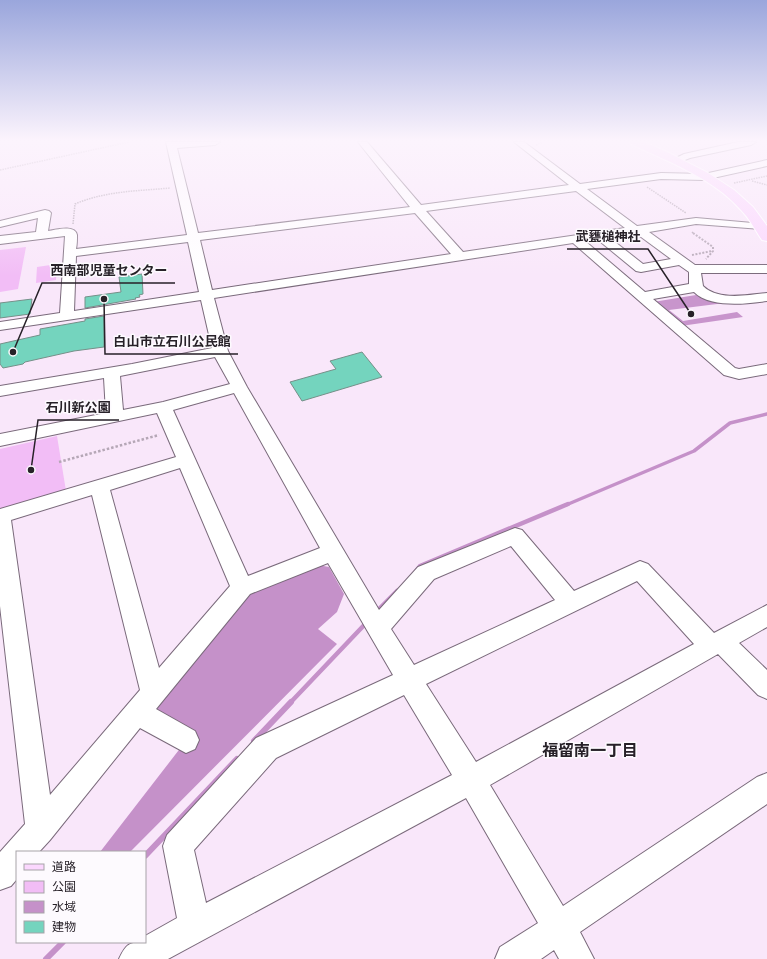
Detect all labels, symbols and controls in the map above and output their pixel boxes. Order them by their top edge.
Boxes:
callout: 武甕槌神社 [567,224,648,249]
text: 武甕槌神社 [575,228,641,245]
callout: 西南部児童センター [42,258,175,283]
text: 西南部児童センター [50,262,168,279]
callout: 白山市立石川公民館 [105,329,238,354]
text: 白山市立石川公民館 [113,333,231,350]
callout: 石川新公園 [38,395,119,420]
text: 石川新公園 [45,399,111,416]
district label: 福留南一丁目 [542,740,638,760]
legend [16,851,146,943]
text: 道路 [52,859,76,874]
text: 公園 [52,879,76,894]
text: 水域 [52,899,76,914]
text: 建物 [52,919,76,934]

